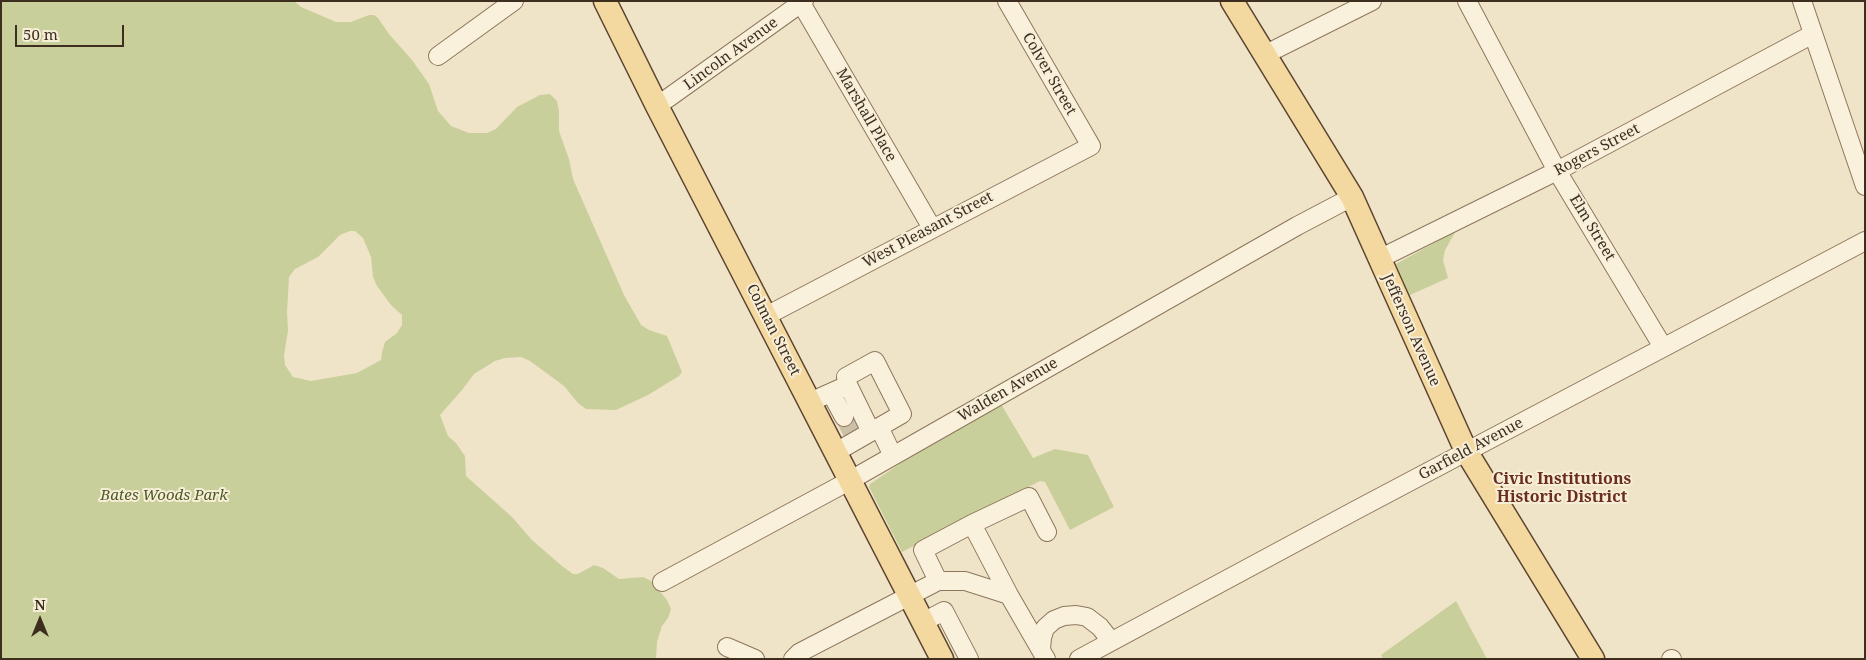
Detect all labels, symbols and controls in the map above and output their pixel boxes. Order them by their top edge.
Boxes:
street label: Lincoln Avenue [681,14,781,94]
scale bar [18,15,126,47]
text: 50 m [23,24,58,44]
street label: Colver Street [1018,30,1080,118]
street label: Marshall Place [832,65,900,165]
street label: Rogers Street [1551,120,1643,180]
street label: West Pleasant Street [860,188,996,272]
street label: Elm Street [1565,192,1619,264]
street label: Jefferson Avenue [1378,271,1444,389]
street label: Colman Street [742,281,804,379]
street label: Walden Avenue [955,354,1061,426]
street label: Garfield Avenue [1416,414,1526,484]
district label: Civic Institutions Historic District [1493,469,1631,507]
park label: Bates Woods Park [100,487,228,505]
north arrow [15,595,65,645]
text: N [34,595,46,614]

